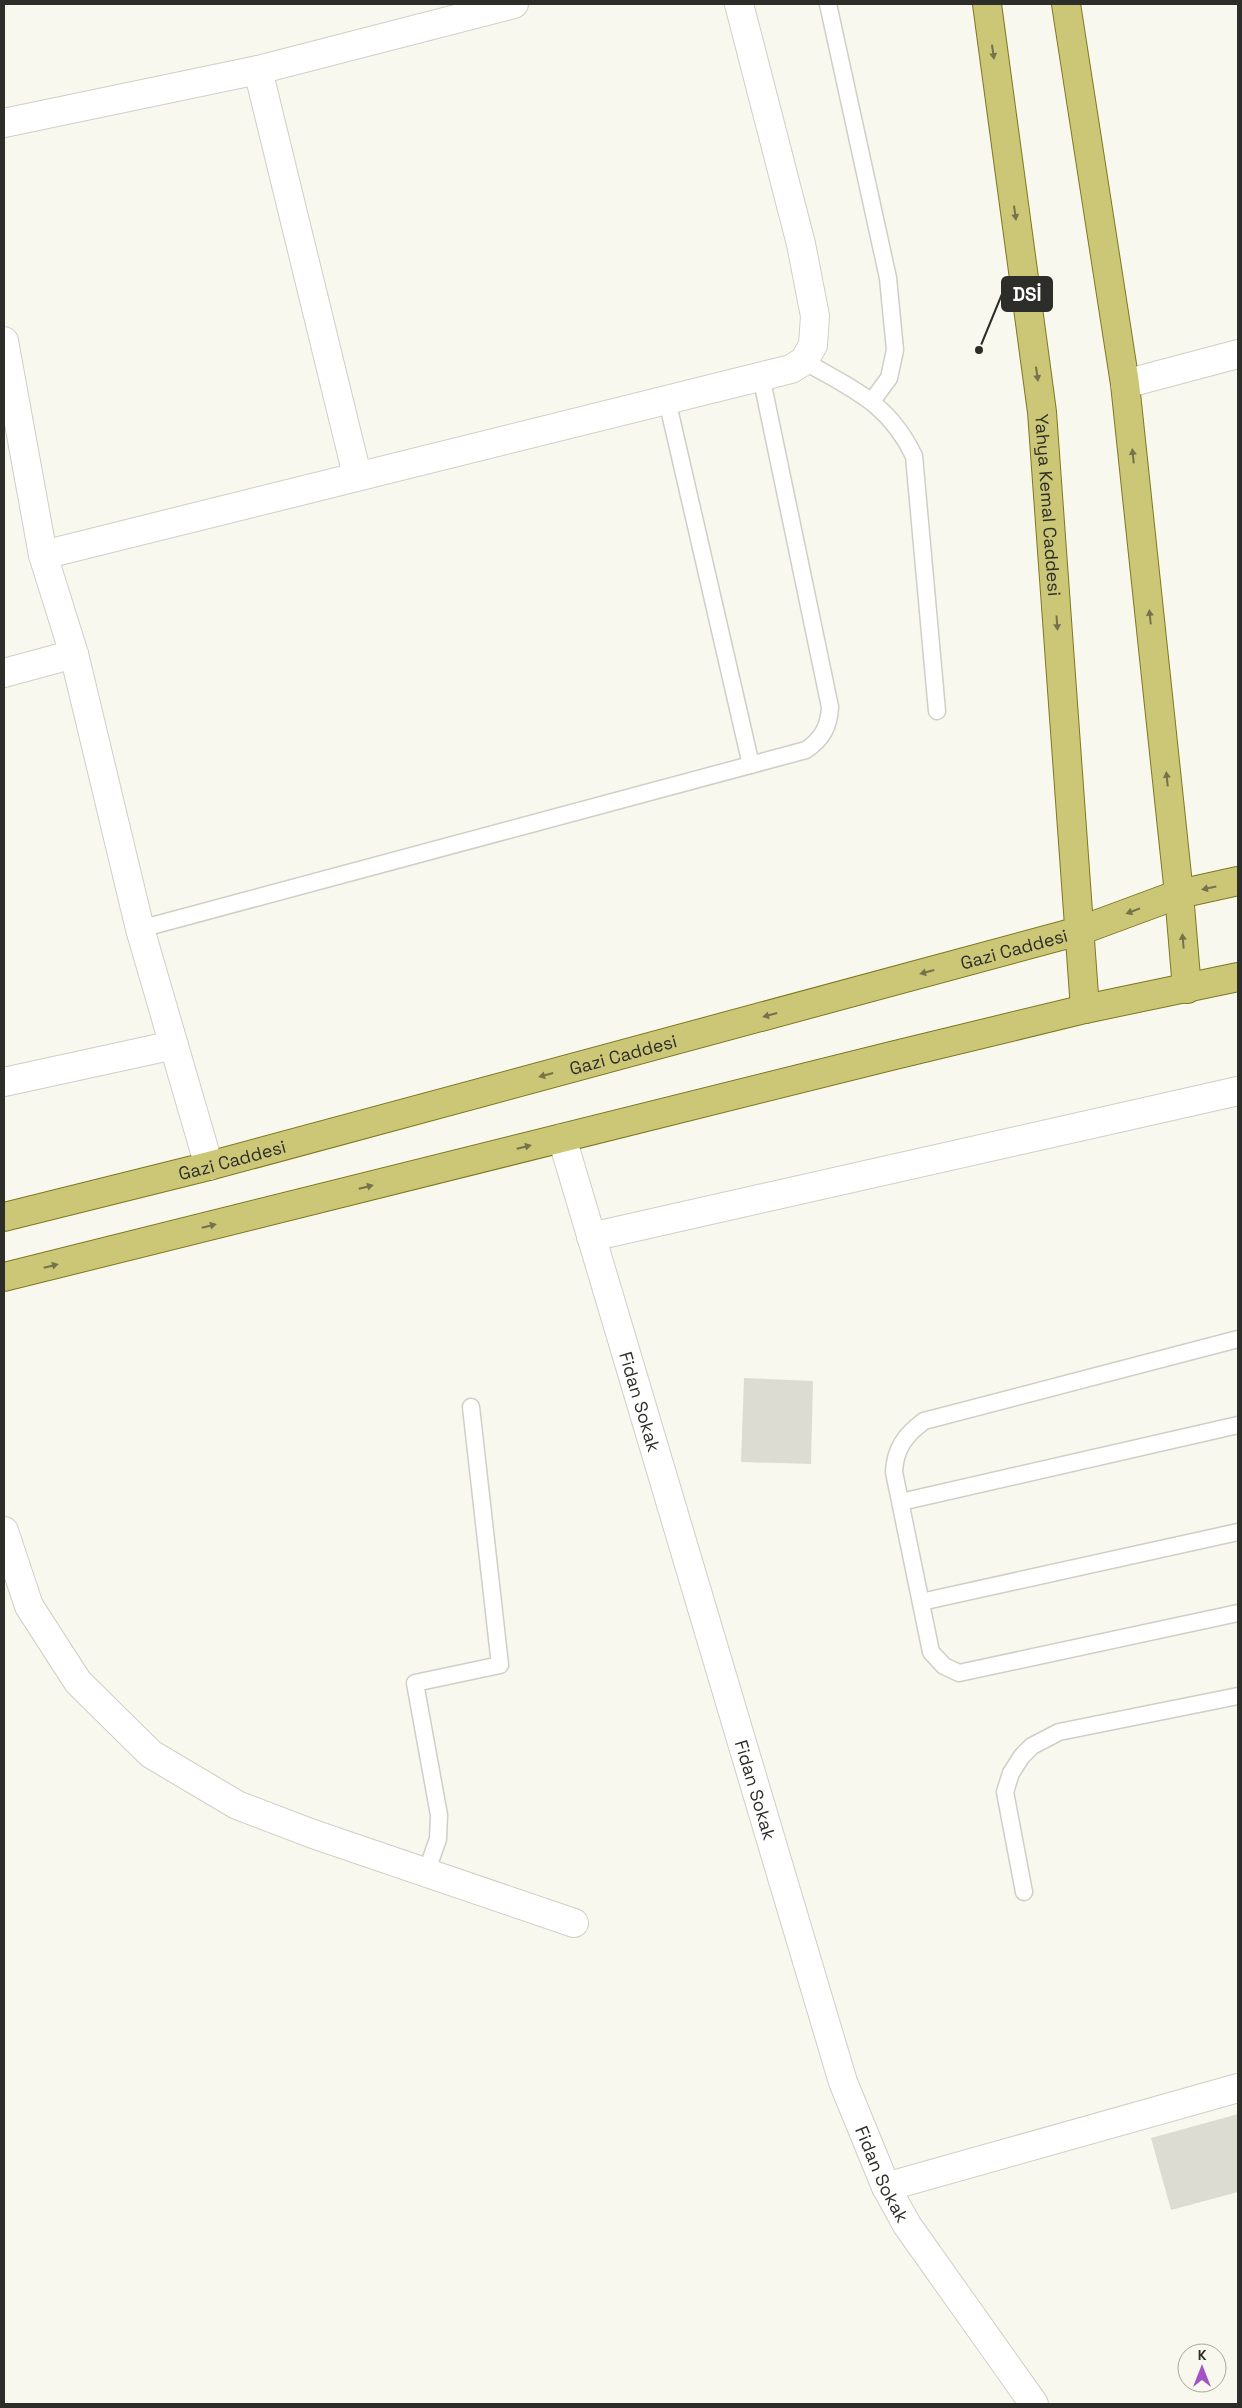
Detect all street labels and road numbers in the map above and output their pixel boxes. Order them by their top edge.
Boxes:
street label: Yahya Kemal Caddesi [1031,413,1067,597]
street label: Gazi Caddesi [958,923,1070,974]
street label: Gazi Caddesi [567,1029,679,1080]
street label: Gazi Caddesi [176,1134,288,1185]
street label: Fidan Sokak [615,1349,666,1455]
street label: Fidan Sokak [730,1737,782,1843]
street label: Fidan Sokak [851,2122,915,2226]

